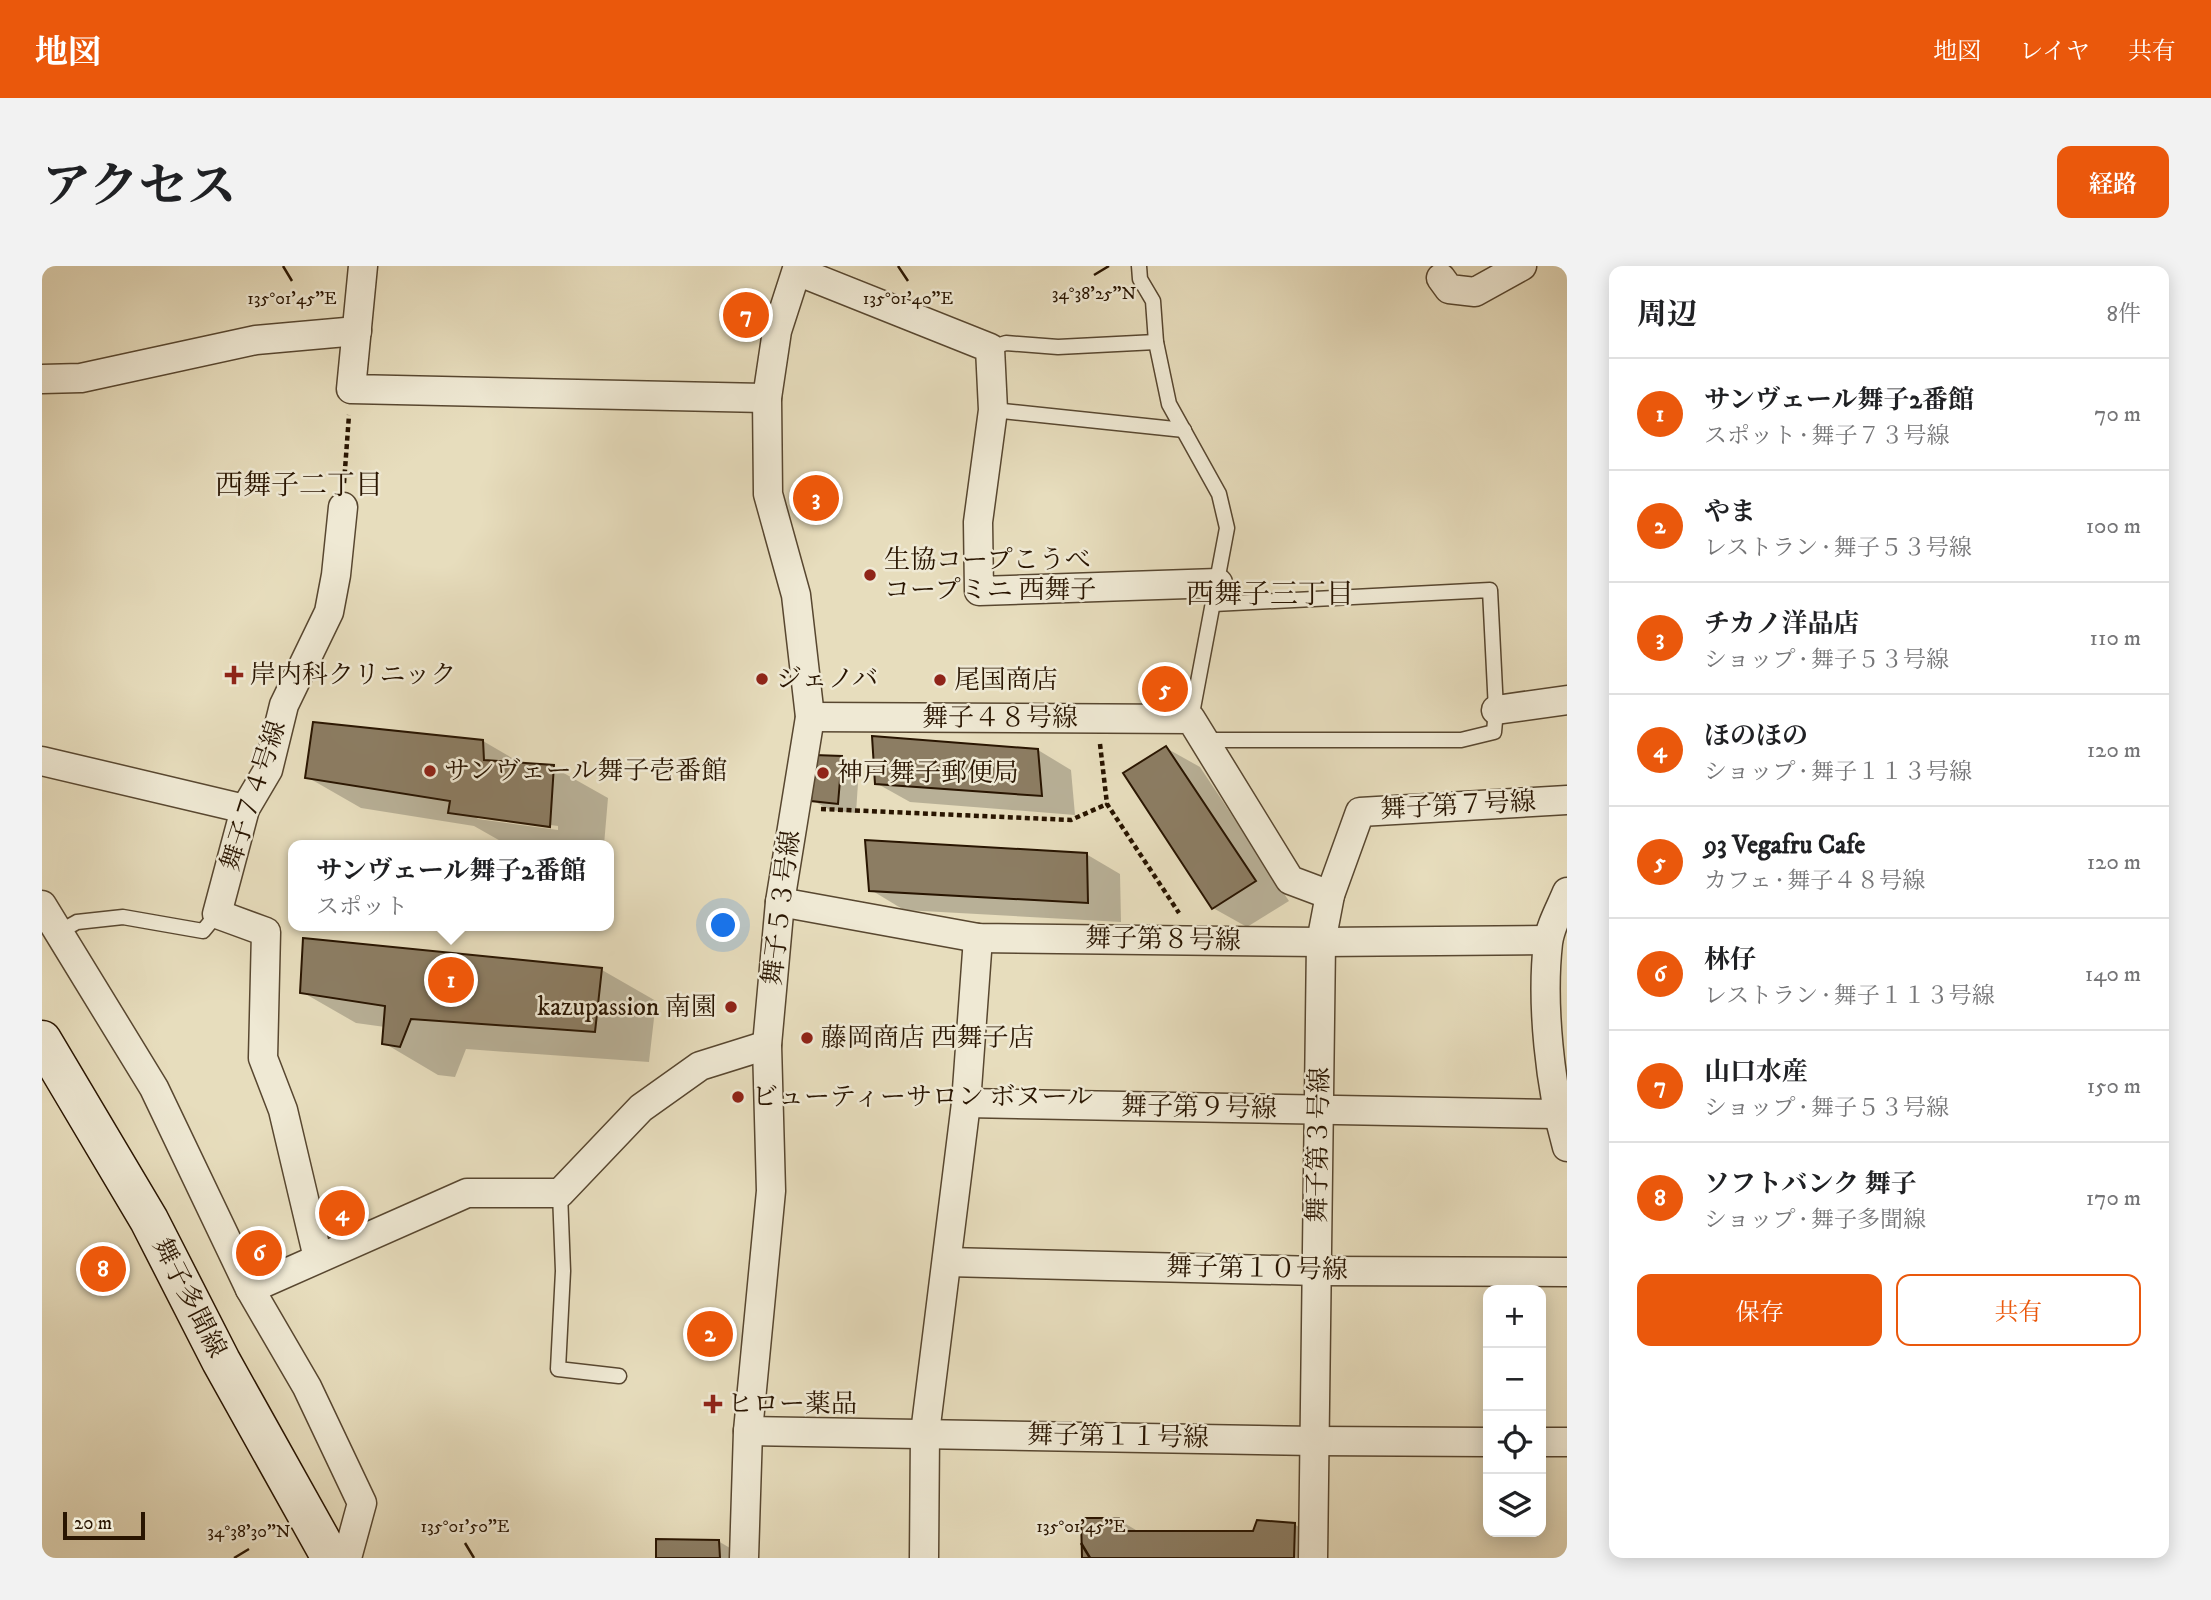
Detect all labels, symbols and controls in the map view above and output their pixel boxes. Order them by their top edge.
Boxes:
text: 地図 [35,33,101,74]
text: 地図 [1933,37,1981,67]
text: レイヤ [2019,37,2090,67]
text: 共有 [2128,37,2176,67]
button: 経路 [2057,146,2169,218]
text: アクセス [42,157,237,219]
text: 34°38'25"N [1052,283,1137,305]
text: 135°01'45"E [247,288,337,310]
text: 135°01'40"E [863,288,954,310]
pin: 7 [723,289,769,341]
text: 周辺 [1637,297,1697,334]
text: 8件 [2106,300,2141,329]
text: サンヴェール舞子2番館 [1704,384,1974,417]
text: 1 [1656,400,1664,429]
text: 70 m [2094,400,2141,429]
text: スポット · 舞子７３号線 [1704,422,1949,451]
district label: 西舞子二丁目 [215,468,383,503]
pin: 3 [793,472,839,524]
text: やま [1704,496,1756,529]
text: 2 [1654,512,1666,541]
text: 100 m [2086,512,2141,541]
text: レストラン · 舞子５３号線 [1704,534,1972,563]
place label: 生協コープこうべ コープミニ 西舞子 [884,544,1096,607]
marker: 生協コープこうべ コープミニ 西舞子 [862,567,878,583]
district label: 西舞子三丁目 [1186,577,1354,612]
text: チカノ洋品店 [1704,608,1859,641]
text: 3 [1656,624,1664,653]
text: 110 m [2090,624,2141,653]
text: ショップ · 舞子５３号線 [1704,646,1949,675]
place label: 岸内科クリニック [250,659,456,692]
place label: ジェノバ [776,663,878,696]
pin: 5 [1142,663,1188,715]
place label: 尾国商店 [954,664,1058,697]
marker: 岸内科クリニック [224,665,244,685]
marker: ジェノバ [754,671,770,687]
marker: 尾国商店 [932,672,948,688]
street label: 舞子４８号線 [922,702,1078,735]
street label: 舞子７４号線 [214,717,294,875]
text: ほのほの [1704,720,1808,753]
text: 4 [1653,736,1667,765]
text: 120 m [2087,736,2141,765]
place label: サンヴェール舞子壱番館 [444,755,727,788]
place label: 神戸舞子郵便局 [837,757,1019,790]
text: ショップ · 舞子１１３号線 [1704,758,1972,787]
marker: サンヴェール舞子壱番館 [422,763,438,779]
marker: 神戸舞子郵便局 [815,765,831,781]
street label: 舞子第７号線 [1379,785,1537,827]
street label: 舞子５３号線 [756,829,808,987]
text: 93 Vegafru Cafe [1704,829,1865,862]
popup [288,840,614,931]
text: 5 [1654,848,1666,877]
text: 120 m [2087,848,2141,877]
text: サンヴェール舞子2番館 [316,855,586,888]
text: カフェ · 舞子４８号線 [1704,867,1925,896]
text: スポット [316,893,408,922]
your location [706,908,740,942]
street label: 舞子第８号線 [1085,922,1241,958]
text: 林仔 [1704,944,1756,977]
pin: 1 [428,954,474,1006]
text: 6 [1654,960,1666,989]
text: 140 m [2085,960,2141,989]
text: レストラン · 舞子１１３号線 [1704,982,1995,1011]
place label: kazupassion 南園 [537,991,717,1024]
marker: kazupassion 南園 [723,999,739,1015]
place label: 藤岡商店 西舞子店 [821,1022,1035,1055]
marker: 藤岡商店 西舞子店 [799,1030,815,1046]
text: 山口水産 [1704,1056,1808,1089]
street label: 舞子第３号線 [1301,1067,1337,1223]
text: 7 [1654,1072,1666,1101]
text: 150 m [2087,1072,2141,1101]
place label: ビューティーサロン ボヌール [752,1081,1093,1114]
marker: ビューティーサロン ボヌール [730,1089,746,1105]
street label: 舞子第９号線 [1121,1090,1277,1126]
text: ショップ · 舞子５３号線 [1704,1094,1949,1123]
text: ソフトバンク 舞子 [1704,1168,1917,1201]
text: 8 [1654,1184,1666,1213]
text: 170 m [2086,1184,2141,1213]
pin: 4 [319,1187,365,1239]
text: ショップ · 舞子多聞線 [1704,1206,1926,1235]
pin: 6 [236,1227,282,1279]
street label: 舞子多聞線 [145,1233,233,1363]
pin: 8 [80,1243,126,1295]
street label: 舞子第１０号線 [1166,1251,1348,1287]
button: 保存 [1637,1274,1882,1346]
button: 共有 [1896,1274,2141,1346]
map controls [1483,1285,1546,1537]
button: + [1483,1285,1546,1348]
pin: 2 [687,1308,733,1360]
button: − [1483,1348,1546,1411]
place label: ヒロー薬品 [727,1388,857,1421]
marker: ヒロー薬品 [705,1396,721,1412]
button: locate [1483,1411,1546,1474]
street label: 舞子第１１号線 [1027,1419,1209,1455]
button: layers [1483,1474,1546,1537]
scale bar [63,1509,145,1541]
text: 20 m [74,1512,112,1535]
text: 135°01'50"E [420,1516,510,1538]
text: 135°01'45"E [1036,1516,1126,1538]
text: 34°38'30"N [207,1521,291,1543]

